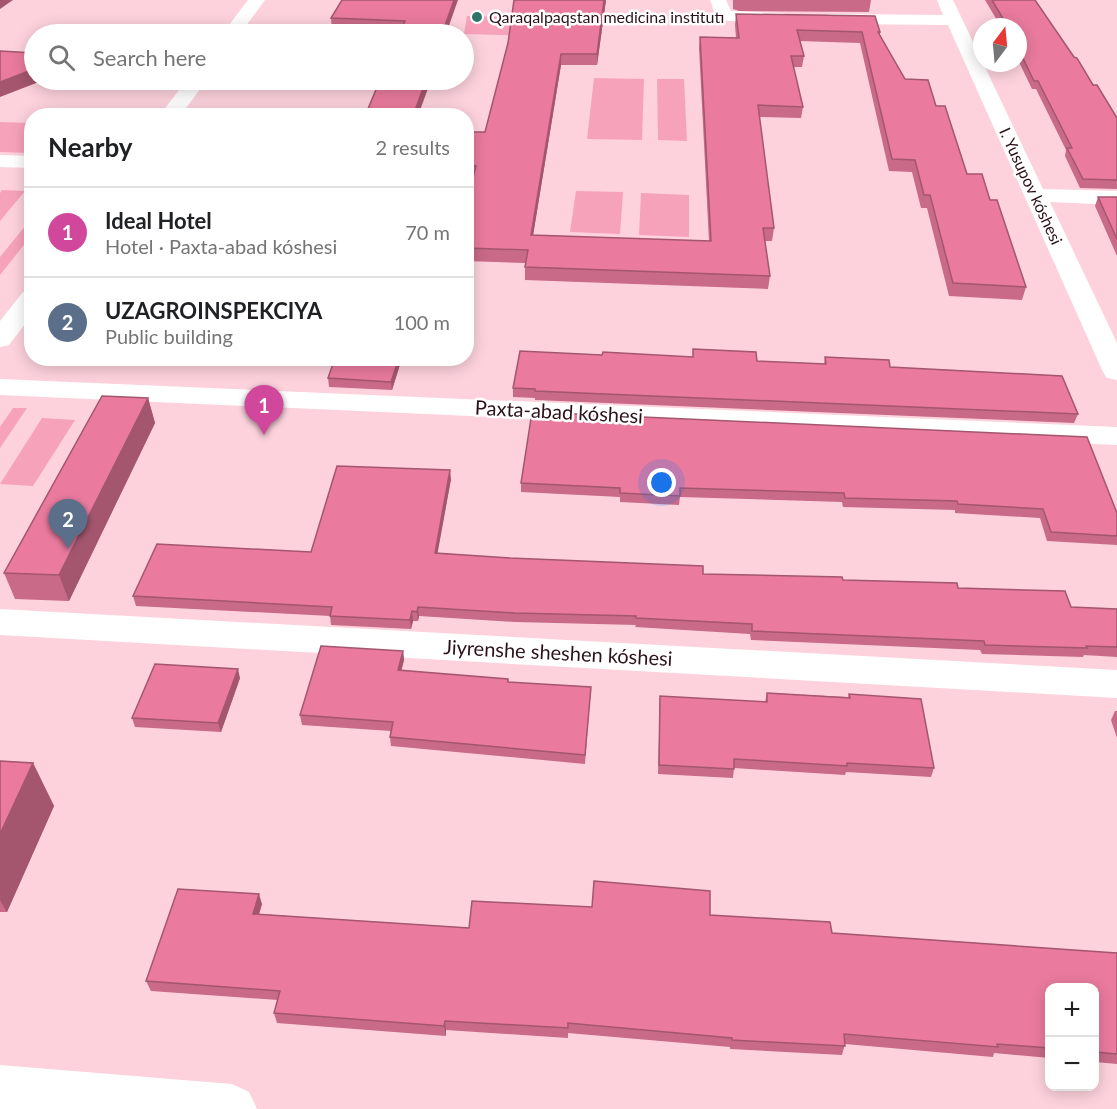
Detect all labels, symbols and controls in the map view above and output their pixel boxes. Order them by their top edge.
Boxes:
place label: Qaraqalpaqstan medicina institutı [489,7,724,26]
marker: Qaraqalpaqstan medicina institutı [470,10,484,24]
north arrow [973,18,1027,72]
search box [24,24,474,90]
icon: search [45,41,78,74]
text: Search here [93,44,206,71]
street label: I. Yusupov kóshesi [996,124,1067,247]
text: Nearby [48,131,133,163]
text: 2 results [375,135,450,159]
text: Ideal Hotel [105,207,212,234]
text: 1 [62,220,73,244]
text: 70 m [405,220,450,244]
text: Hotel · Paxta-abad kóshesi [105,234,337,258]
text: UZAGROINSPEKCIYA [105,297,322,324]
text: 2 [62,310,73,334]
text: 100 m [394,310,450,334]
text: Public building [105,324,233,348]
pin: 1 [244,386,284,435]
street label: Paxta-abad kóshesi [474,395,644,427]
your location [647,468,676,497]
pin: 2 [48,500,88,549]
street label: Jiyrenshe sheshen kóshesi [443,634,673,670]
map controls [1045,983,1099,1091]
button: + [1045,983,1099,1037]
button: − [1045,1037,1099,1091]

